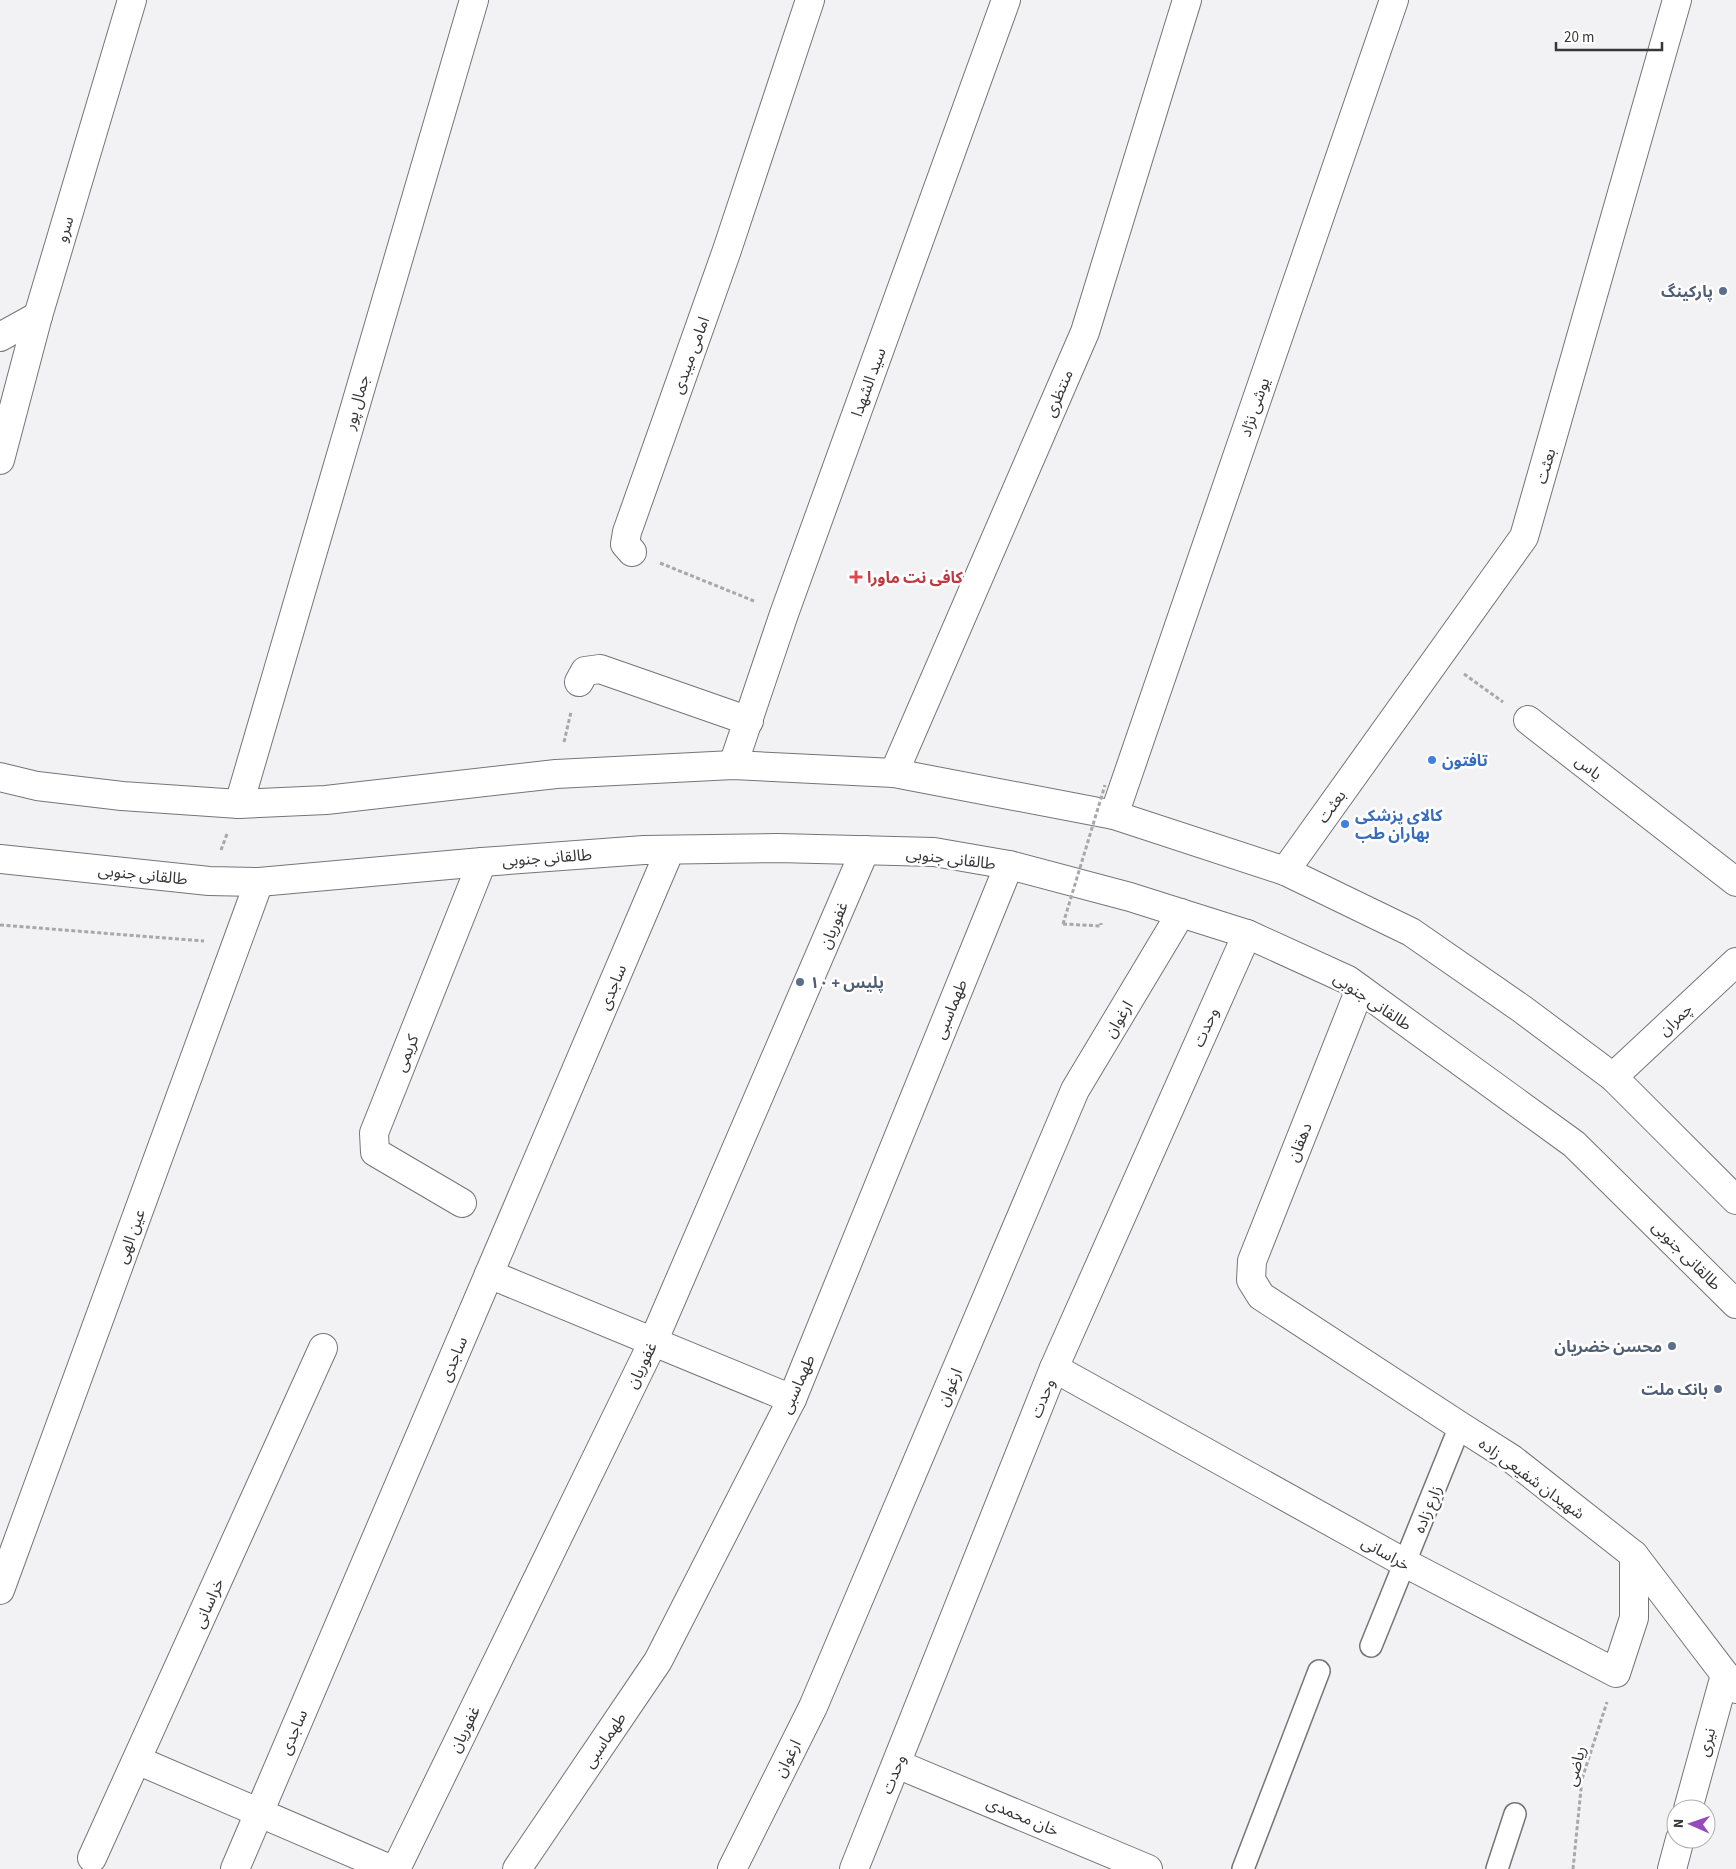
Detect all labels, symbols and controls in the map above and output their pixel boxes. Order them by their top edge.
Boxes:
scale bar [1556,20,1662,52]
text: 20 m [1564,27,1594,48]
street label: سرو [51,214,79,245]
place label: پارکینگ [1661,281,1713,303]
marker: پارکینگ [1717,285,1729,297]
street label: امامی میبدی [667,314,715,397]
street label: سید الشهدا [846,345,892,420]
street label: منتظری [1039,366,1079,421]
street label: جمال پور [338,372,375,433]
street label: یوشی نژاد [1235,375,1275,440]
street label: بعثت [1530,446,1562,487]
place label: کافی نت ماورا [867,567,964,589]
marker: کافی نت ماورا [849,570,863,584]
place label: تافتون [1442,750,1488,772]
street label: یاس [1570,750,1607,785]
marker: تافتون [1426,754,1438,766]
street label: بعثت [1312,786,1351,828]
place label: کالای پزشکی بهاران طب [1355,805,1443,845]
marker: کالای پزشکی بهاران طب [1339,818,1351,830]
street label: طالقانی جنوبی [905,843,997,875]
street label: طالقانی جنوبی [501,844,593,872]
street label: طالقانی جنوبی [97,859,189,891]
street label: غفوریان [814,898,854,952]
street label: ساجدی [594,961,632,1013]
street label: طالقانی جنوبی [1329,968,1416,1036]
place label: پلیس + ۱۰ [810,972,884,994]
marker: پلیس + ۱۰ [794,976,806,988]
street label: طهماسبی [929,976,973,1043]
street label: ارغوان [1099,997,1138,1042]
street label: چمران [1654,998,1698,1041]
street label: وحدت [1188,1004,1224,1051]
street label: کریمی [390,1031,424,1075]
street label: دهقان [1282,1120,1318,1165]
street label: عین الهی [111,1206,151,1267]
street label: طالقانی جنوبی [1647,1216,1726,1295]
street label: ساجدی [435,1333,473,1385]
place label: محسن خضریان [1554,1336,1662,1358]
street label: غفوریان [621,1338,663,1392]
marker: محسن خضریان [1666,1340,1678,1352]
street label: طهماسبی [775,1351,821,1418]
street label: ارغوان [932,1365,968,1410]
street label: وحدت [1025,1375,1061,1421]
place label: بانک ملت [1641,1379,1708,1401]
marker: بانک ملت [1712,1383,1724,1395]
street label: شهیدان شفیعی زاده [1474,1433,1589,1525]
street label: زارع زاده [1408,1482,1448,1537]
street label: خراسانی [1357,1532,1414,1576]
street label: خراسانی [188,1575,230,1632]
street label: غفوریان [444,1702,486,1756]
street label: ساجدی [275,1706,313,1758]
street label: طهماسبی [578,1708,632,1773]
street label: نیری [1693,1726,1721,1759]
street label: ارغوان [769,1736,807,1781]
street label: ریاضی [1560,1744,1592,1789]
street label: وحدت [876,1751,912,1797]
street label: خان محمدی [983,1792,1062,1842]
north arrow [1666,1799,1716,1849]
text: N [1669,1819,1689,1829]

